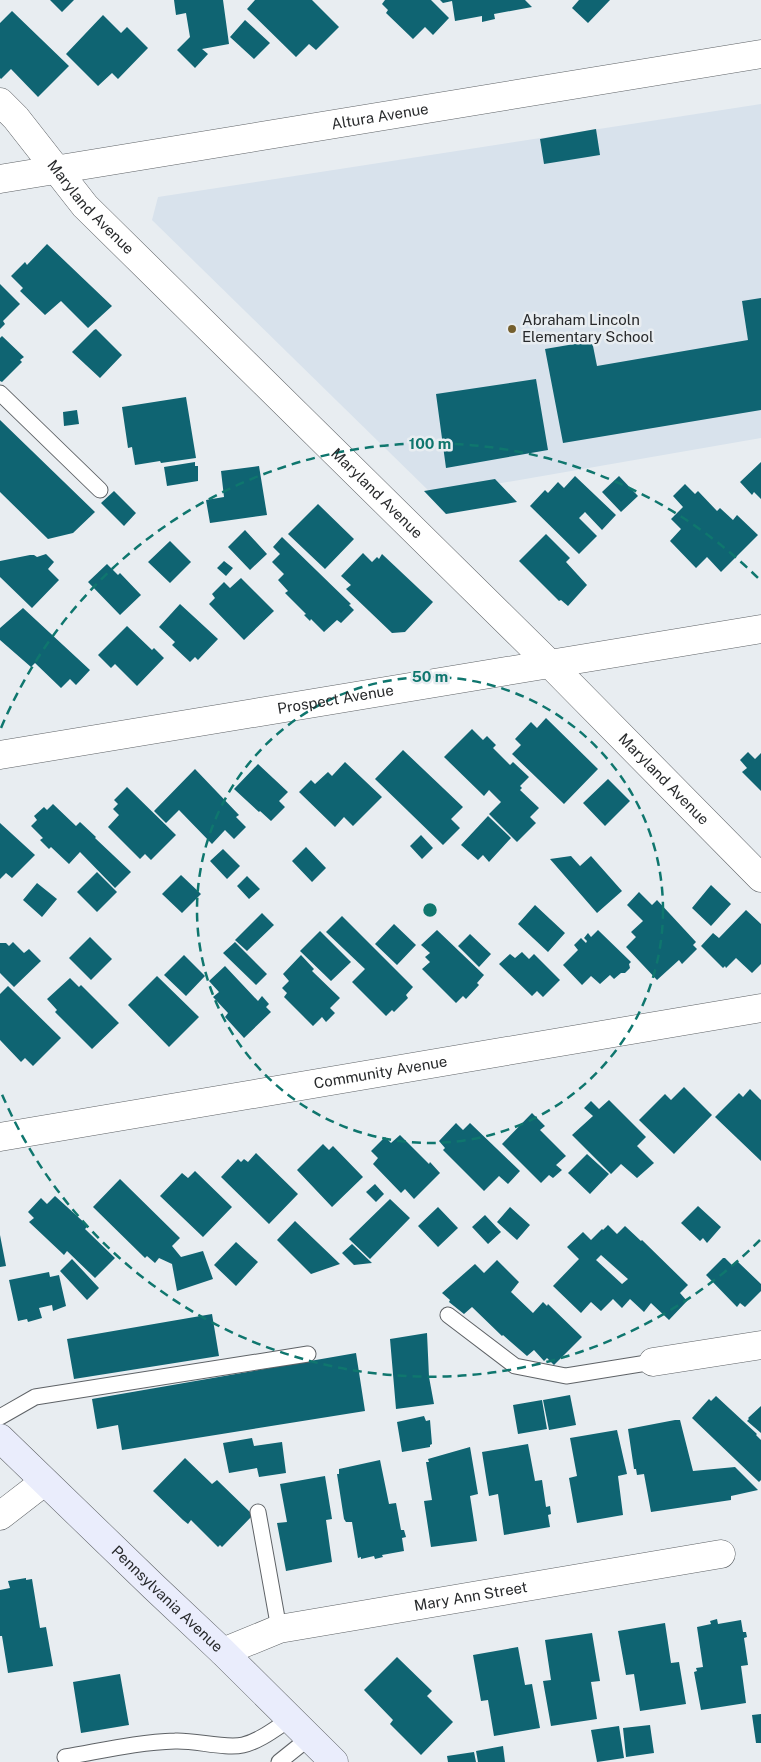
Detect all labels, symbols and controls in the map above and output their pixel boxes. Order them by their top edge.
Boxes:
street label: Altura Avenue [330,100,430,132]
street label: Maryland Avenue [44,156,138,257]
place label: Abraham Lincoln Elementary School [522,311,654,345]
marker: Abraham Lincoln Elementary School [506,323,518,335]
text: 100 m [409,435,451,452]
street label: Maryland Avenue [328,444,426,542]
text: 50 m [412,668,448,685]
street label: Prospect Avenue [276,681,395,717]
street label: Maryland Avenue [615,730,713,828]
centre of rings [421,901,439,919]
street label: Community Avenue [313,1052,448,1092]
street label: Pennsylvania Avenue [108,1542,226,1655]
street label: Mary Ann Street [413,1578,529,1614]

